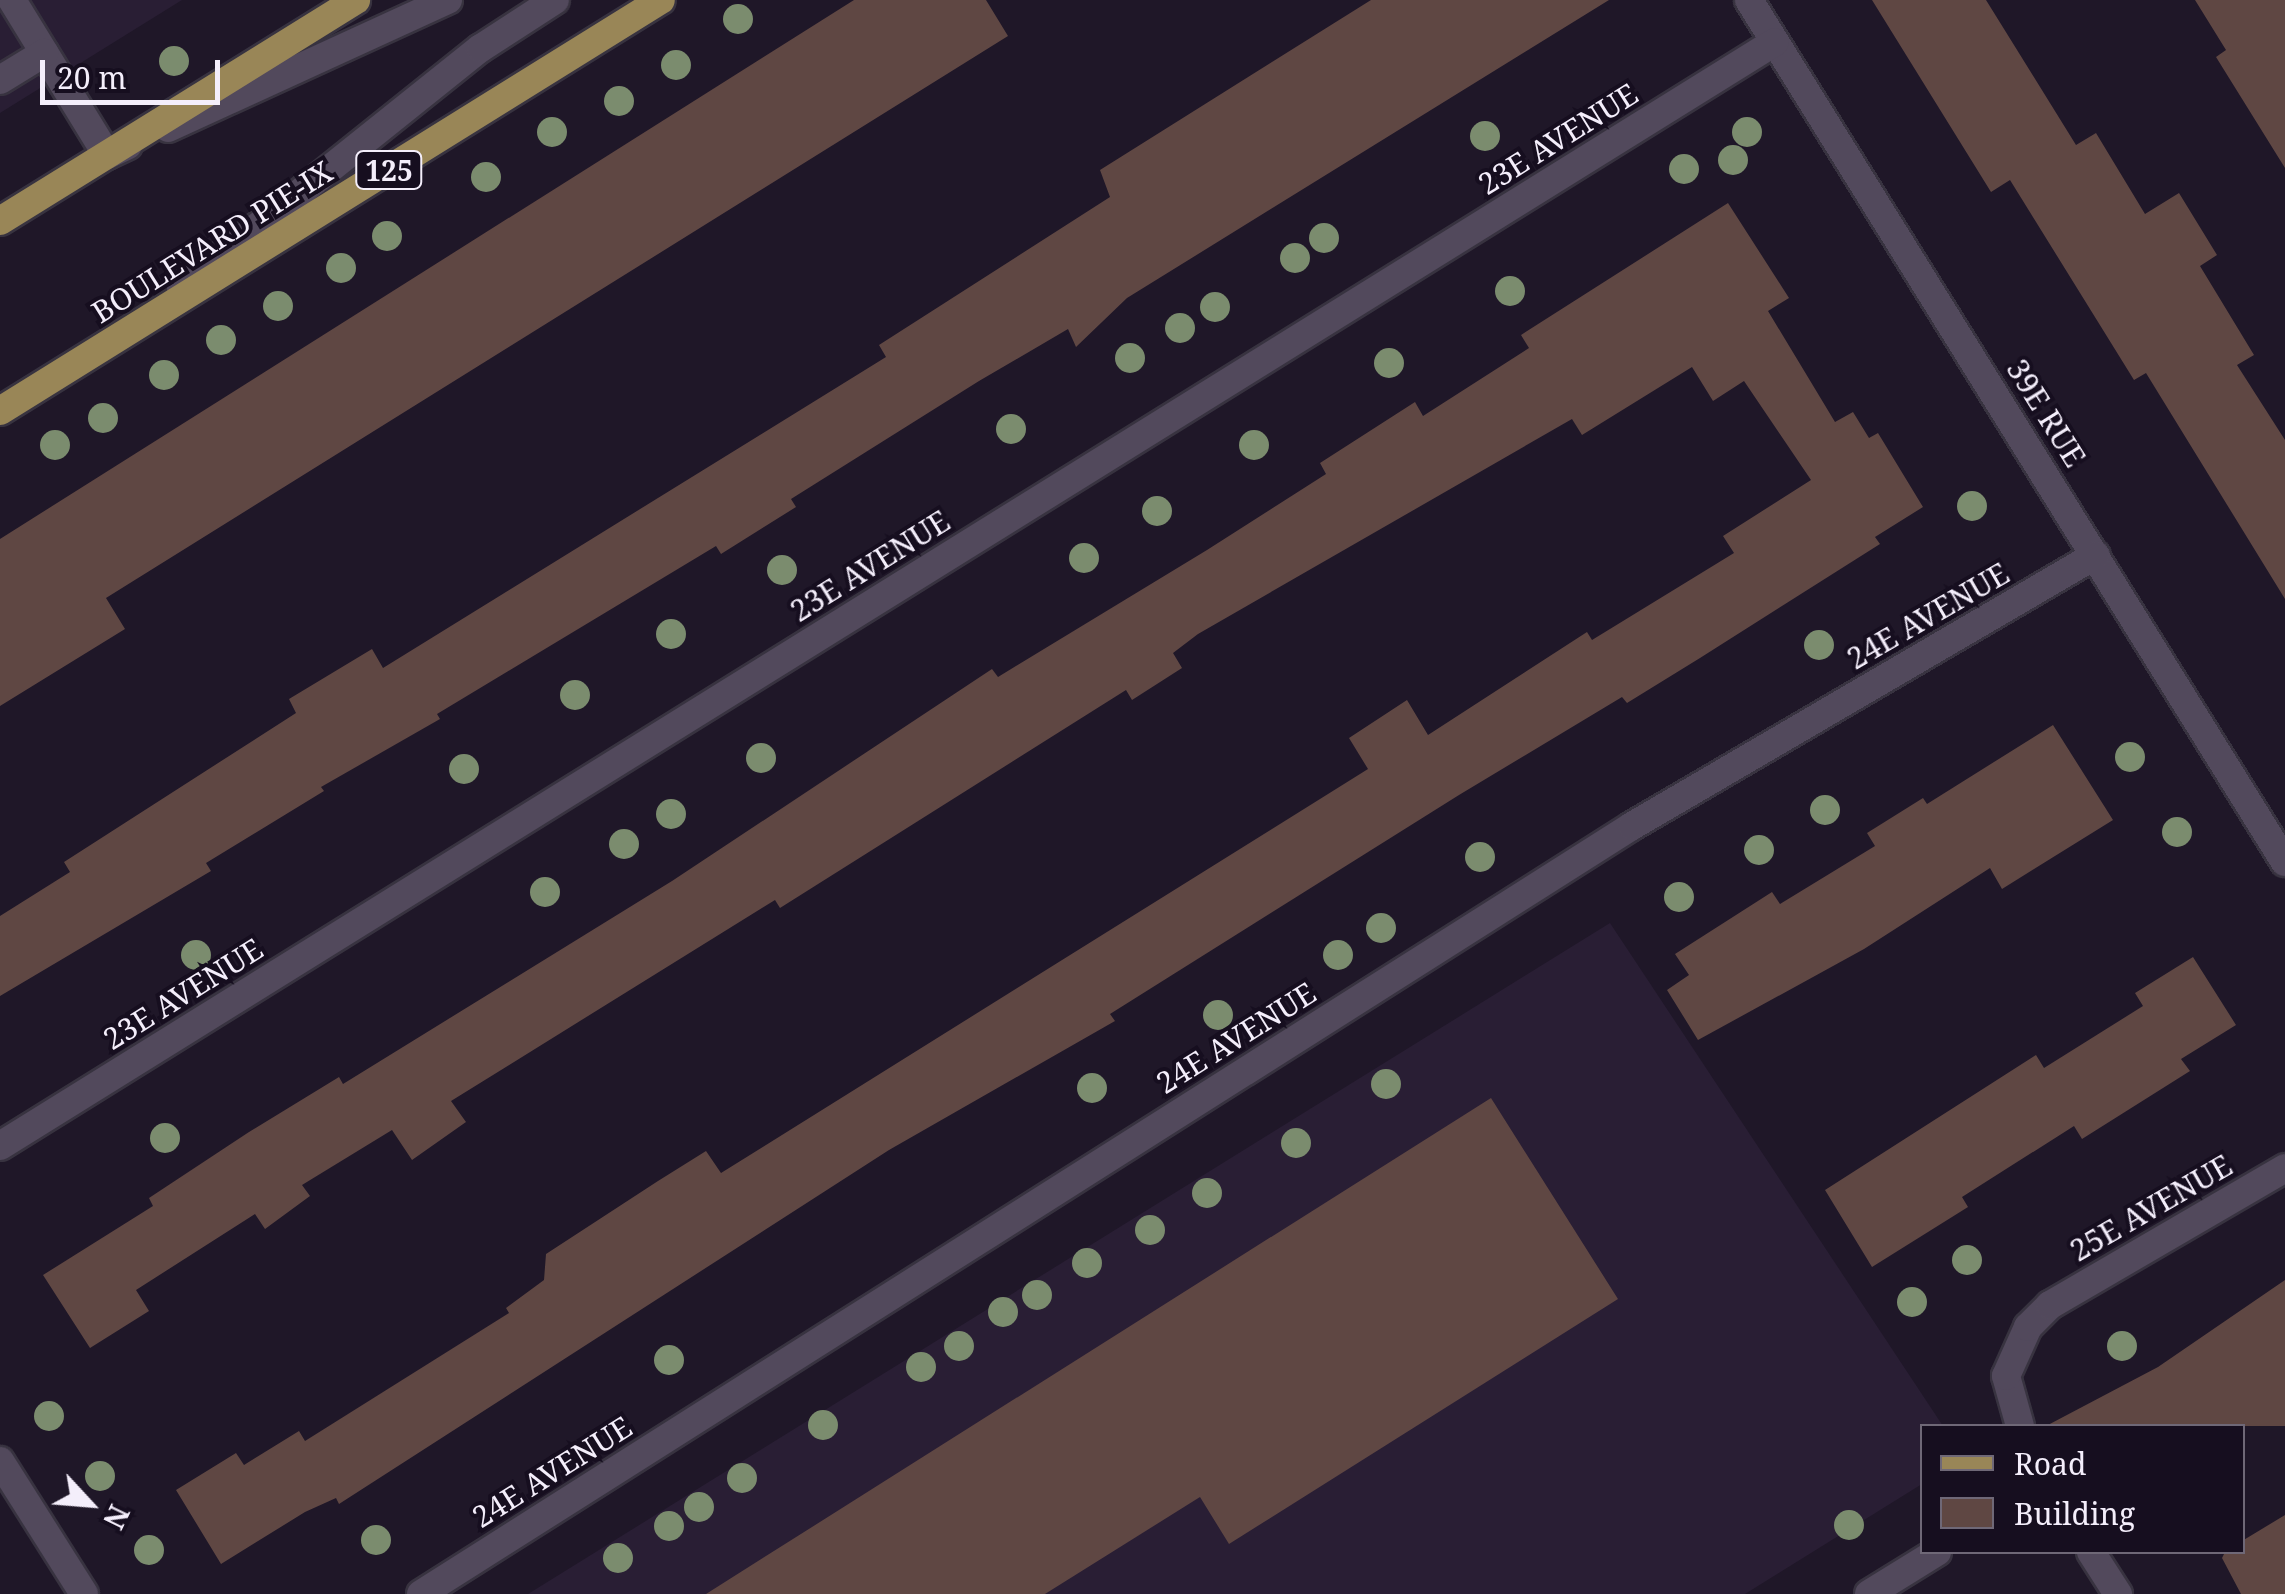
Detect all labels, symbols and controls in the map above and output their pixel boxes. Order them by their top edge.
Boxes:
scale bar [45,40,225,102]
text: 20 m [57,57,127,98]
street label: 23E AVENUE [1472,76,1644,202]
road number: 125 [354,147,424,193]
street label: BOULEVARD PIE-IX [85,154,339,330]
street label: 39E RUE [1999,353,2093,473]
street label: 23E AVENUE [784,503,956,629]
street label: 24E AVENUE [1841,555,2015,677]
street label: 23E AVENUE [97,931,269,1057]
street label: 24E AVENUE [1150,975,1322,1101]
street label: 25E AVENUE [2064,1147,2238,1269]
street label: 24E AVENUE [466,1409,638,1535]
legend [1920,1424,2245,1554]
text: Road [2014,1443,2086,1484]
north arrow [40,1454,140,1554]
text: Building [2014,1493,2135,1534]
text: N [95,1499,139,1535]

